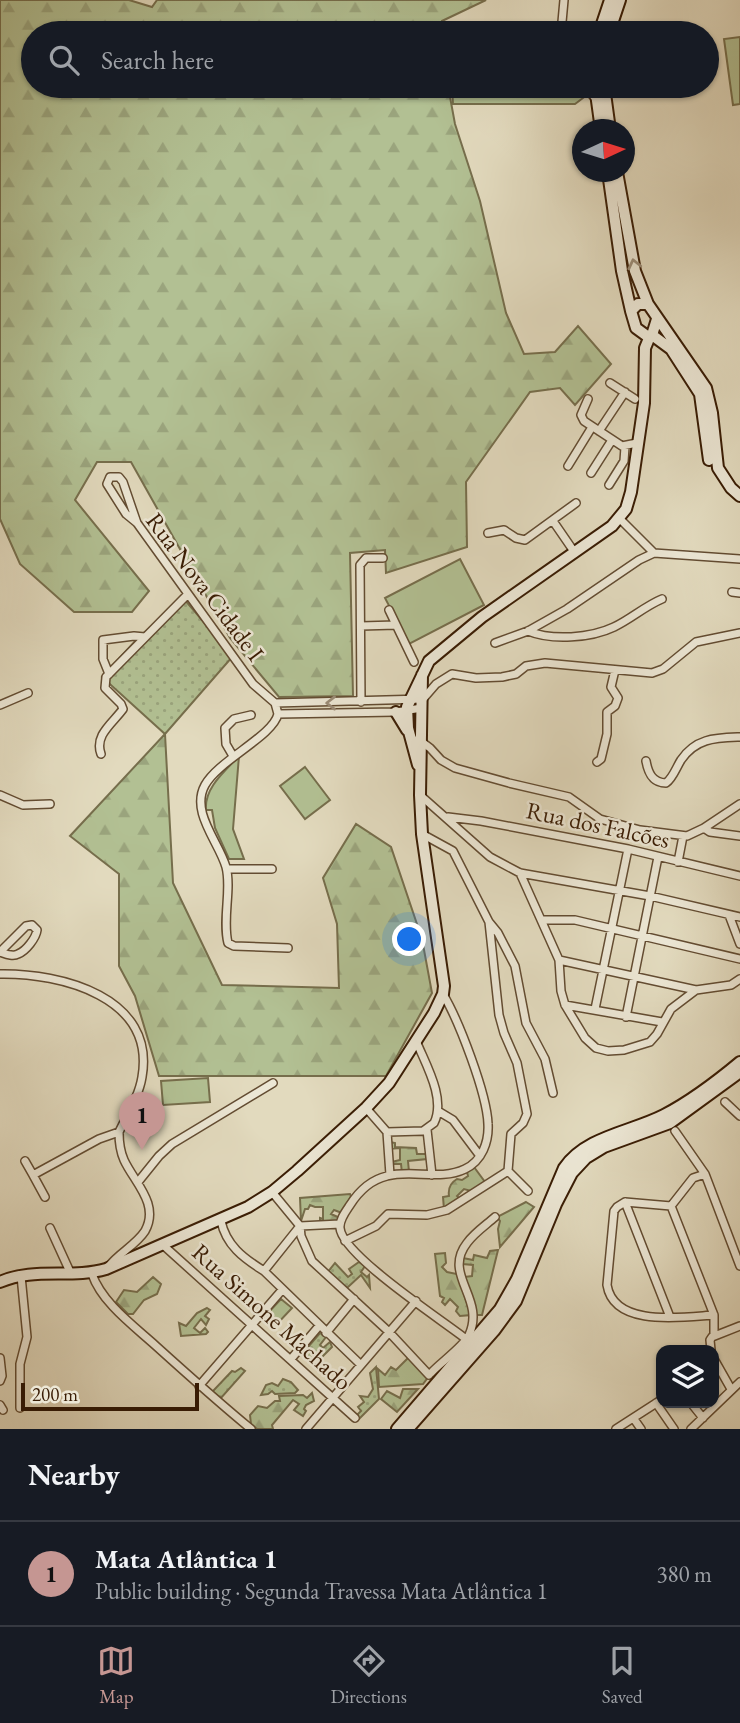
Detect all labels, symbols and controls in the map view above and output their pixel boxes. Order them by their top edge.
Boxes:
search box [21,21,719,98]
icon: search [45,41,83,79]
text: Search here [101,43,214,77]
north arrow [572,119,635,182]
one-way arrow [628,258,642,270]
street label: Rua Nova Cidade I [139,506,271,667]
one-way arrow [325,695,335,711]
street label: Rua dos Falcões [524,794,673,855]
your location [392,922,426,956]
pin: 1 [119,1092,165,1150]
street label: Rua Simone Machado [186,1237,359,1397]
map controls [656,1345,719,1408]
button: layers [656,1345,719,1408]
scale bar [21,1380,200,1412]
text: 200 m [32,1382,78,1407]
text: Nearby [28,1455,120,1494]
text: Mata Atlântica 1 [95,1542,278,1576]
text: 1 [45,1559,57,1589]
text: 380 m [656,1559,712,1589]
text: Public building · Segunda Travessa Mata Atlântica 1 [95,1576,548,1606]
tab: Map [97,1642,135,1709]
tab: Directions [330,1642,407,1709]
tab: Saved [602,1642,643,1709]

